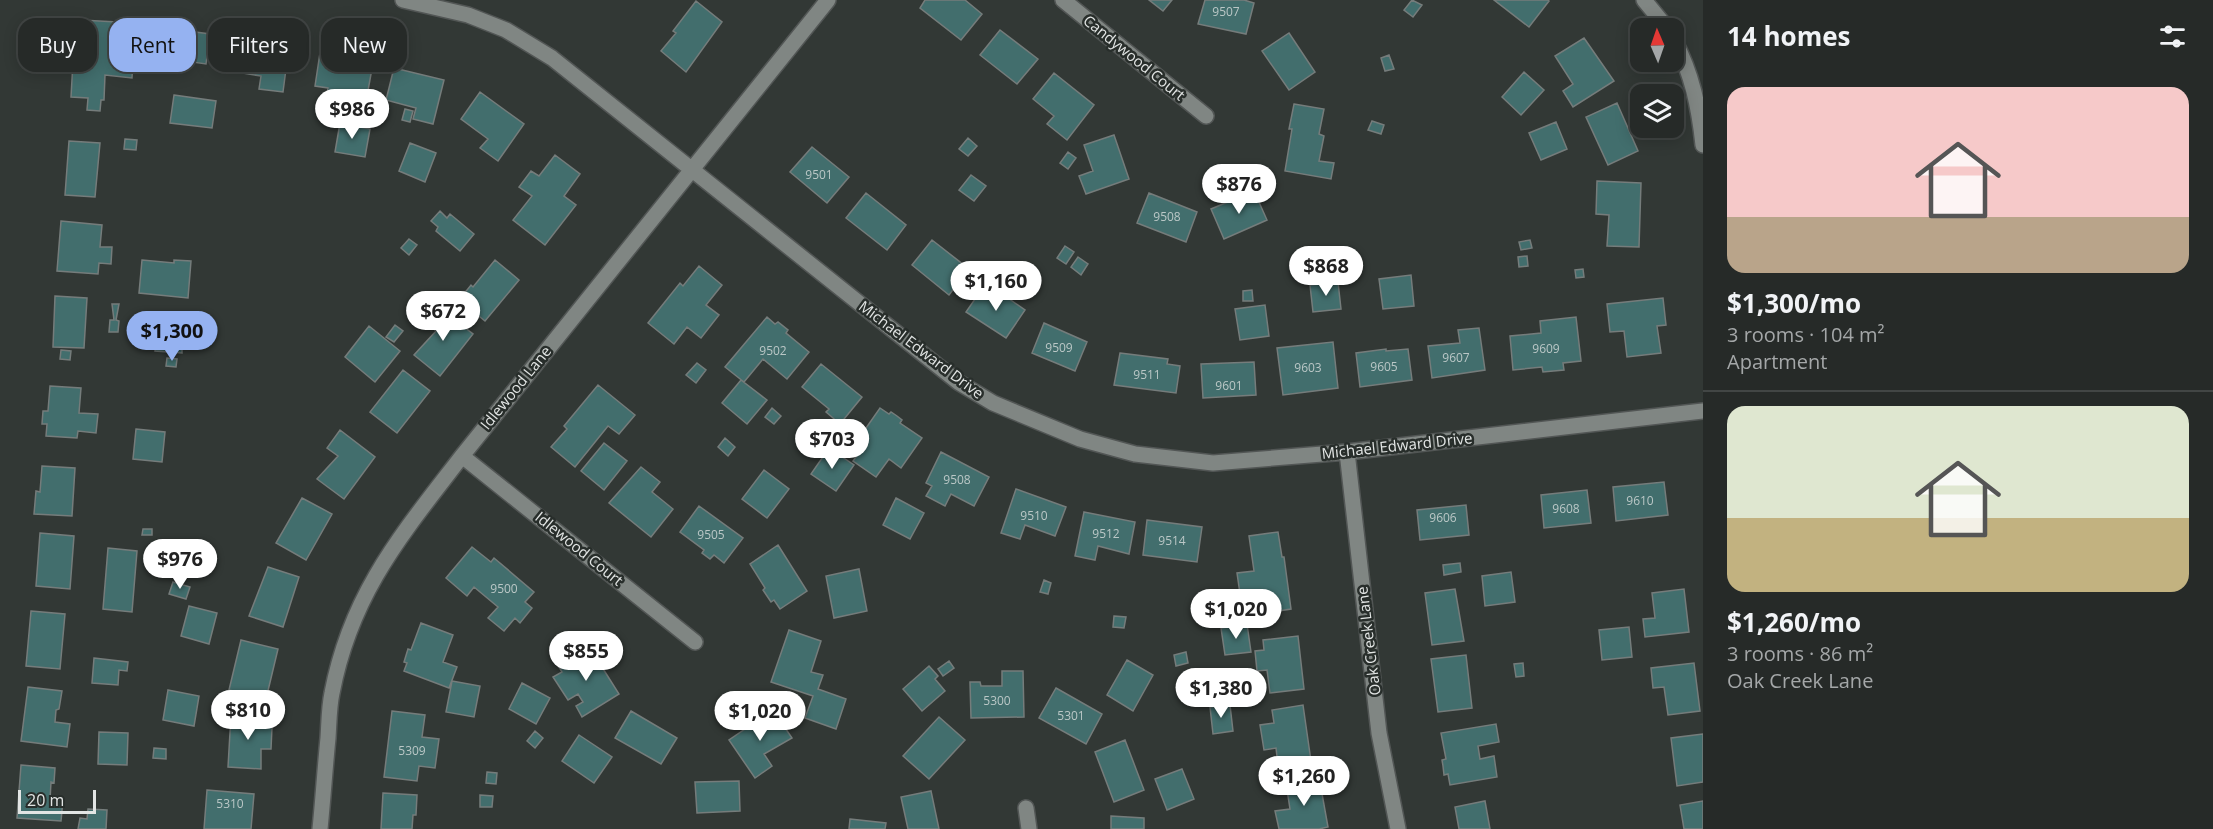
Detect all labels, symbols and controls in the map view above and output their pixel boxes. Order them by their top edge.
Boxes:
house number: 9507 [1212,3,1240,20]
street label: Candywood Court [1080,10,1190,105]
chip: Buy [18,18,97,72]
chip: Rent [109,18,196,72]
chip: Filters [208,18,309,72]
chip: New [321,18,407,72]
north arrow [1630,18,1684,72]
map controls [1630,18,1684,138]
text: 14 homes [1727,18,1851,54]
icon: filters [2156,20,2189,53]
button: layers [1630,84,1684,138]
pin: $986 [316,89,388,140]
text: $986 [329,95,375,122]
icon: home [1904,126,2012,234]
pin: $876 [1203,164,1275,215]
house number: 9501 [805,166,833,183]
text: $876 [1216,170,1262,197]
house number: 9508 [1153,208,1181,225]
pin: $868 [1290,246,1362,297]
text: $868 [1303,252,1349,279]
pin: $1,160 [947,261,1045,312]
text: $1,160 [965,267,1027,294]
text: $1,300/mo [1727,285,1861,321]
pin: $672 [407,291,479,342]
street label: Michael Edward Drive [855,296,988,403]
text: $672 [420,297,466,324]
pin: $1,300 [123,311,221,362]
text: $1,300 [141,317,203,344]
text: 3 rooms · 104 m² [1727,321,1885,348]
house number: 9509 [1045,339,1073,356]
house number: 9609 [1532,340,1560,357]
street label: Idlewood Lane [475,341,555,433]
house number: 9502 [759,342,787,359]
text: Apartment [1727,348,1827,375]
house number: 9607 [1442,349,1470,366]
house number: 9605 [1370,358,1398,375]
house number: 9603 [1294,359,1322,376]
house number: 9511 [1133,366,1161,383]
house number: 9601 [1215,377,1243,394]
pin: $703 [796,419,868,470]
text: $703 [809,425,855,452]
street label: Michael Edward Drive [1321,427,1473,463]
icon: home [1904,445,2012,553]
house number: 9508 [943,471,971,488]
house number: 9610 [1626,492,1654,509]
house number: 9608 [1552,500,1580,517]
street label: Idlewood Court [532,507,628,590]
house number: 9510 [1020,507,1048,524]
house number: 9606 [1429,509,1457,526]
house number: 9512 [1092,525,1120,542]
house number: 9505 [697,526,725,543]
house number: 9514 [1158,532,1186,549]
pin: $976 [144,539,216,590]
text: $976 [157,545,203,572]
house number: 9500 [490,580,518,597]
street label: Oak Creek Lane [1351,585,1385,697]
pin: $1,020 [1187,589,1285,640]
text: $1,020 [1205,595,1267,622]
text: $1,260/mo [1727,604,1861,640]
pin: $855 [550,631,622,682]
text: $855 [563,637,609,664]
text: 3 rooms · 86 m² [1727,640,1873,667]
text: Oak Creek Lane [1727,667,1873,694]
pin: $1,380 [1172,668,1270,719]
text: $1,380 [1190,674,1252,701]
pin: $810 [212,690,284,741]
pin: $1,020 [711,691,809,742]
house number: 5300 [983,692,1011,709]
text: $810 [225,696,271,723]
text: $1,020 [729,697,791,724]
house number: 5301 [1057,707,1085,724]
house number: 5309 [398,742,426,759]
pin: $1,260 [1255,756,1353,807]
text: $1,260 [1273,762,1335,789]
scale bar [18,787,96,814]
text: 20 m [27,789,64,811]
house number: 5310 [216,795,244,812]

